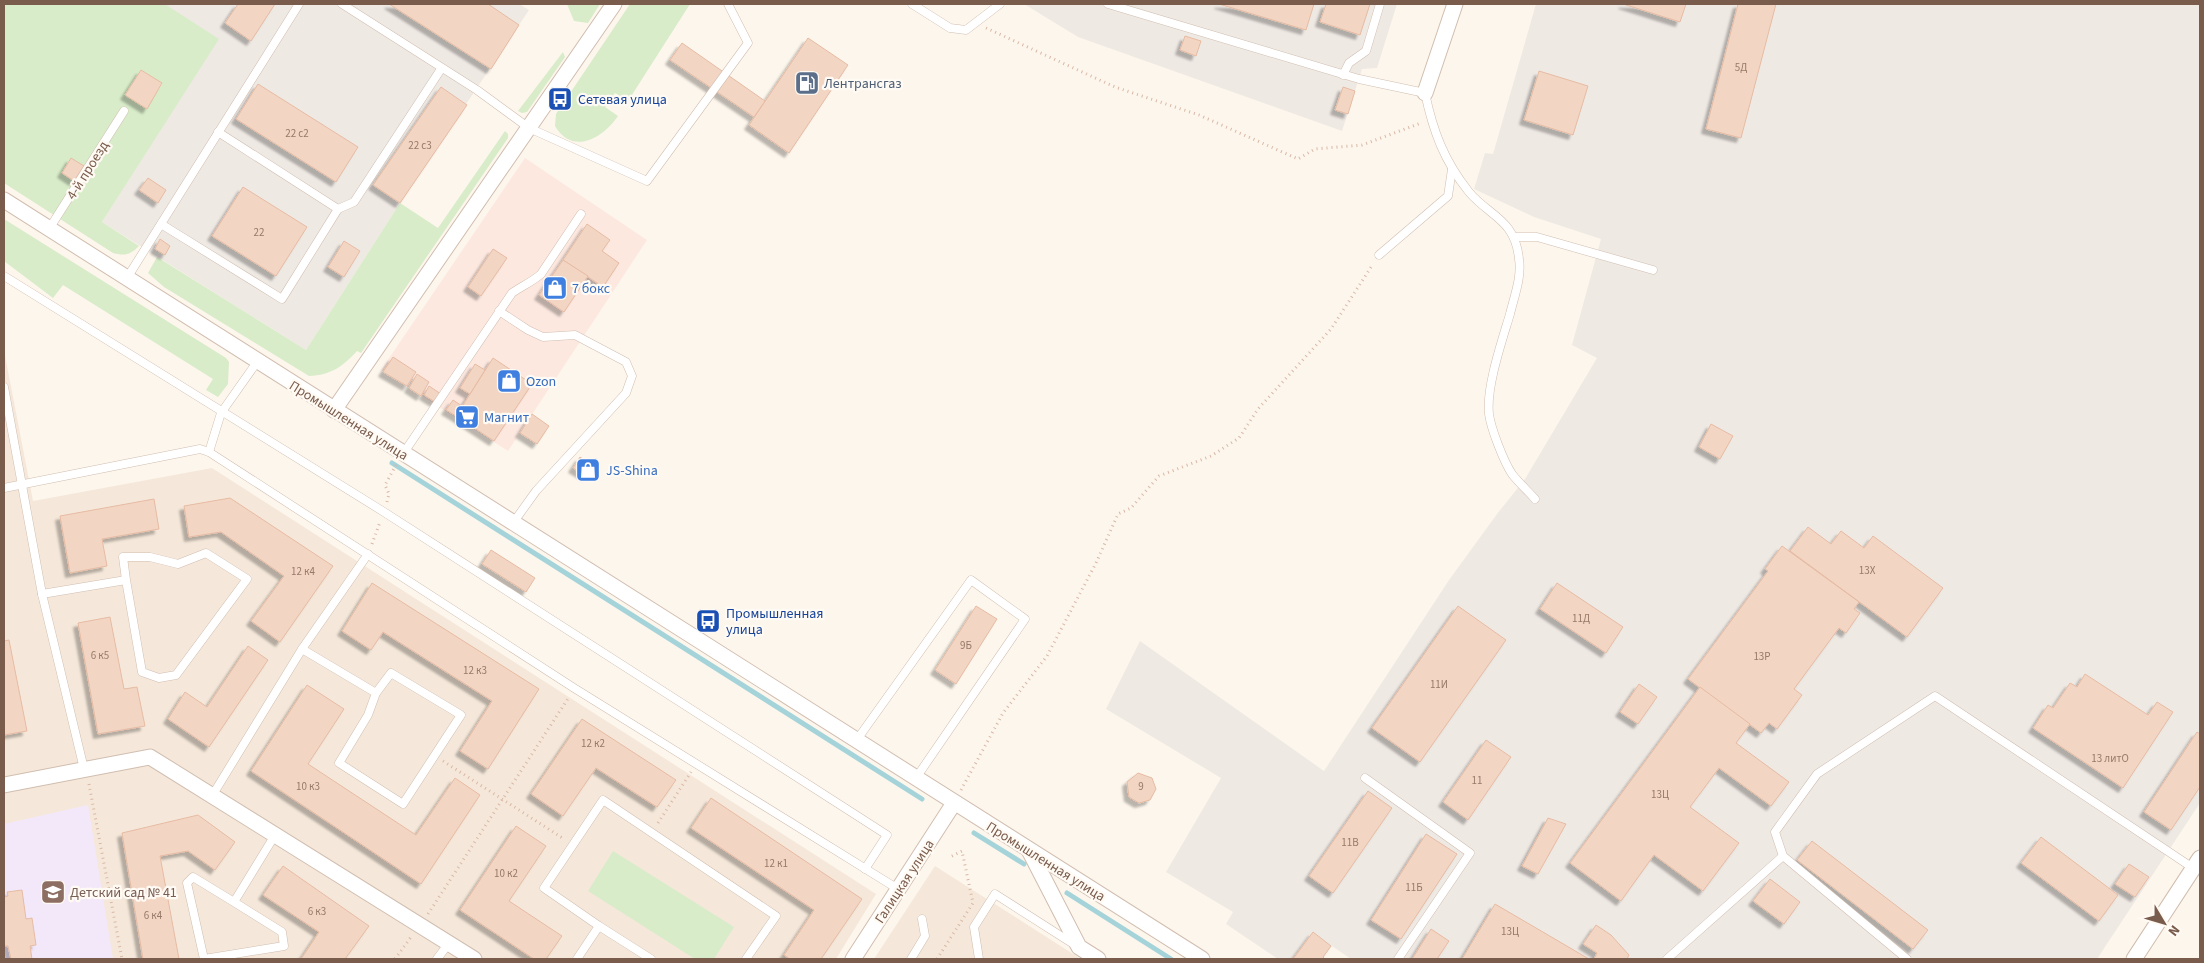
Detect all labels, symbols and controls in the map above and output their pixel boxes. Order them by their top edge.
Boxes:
house number: 5Д [1735,60,1747,75]
fuel station icon: Лентрансгаз [794,70,820,96]
place label: Лентрансгаз [824,74,902,94]
bus stop icon: Сетевая улица [547,86,573,112]
place label: Сетевая улица [578,90,667,110]
house number: 22 с2 [285,126,309,141]
street label: 4-й проезд [62,137,114,204]
house number: 22 с3 [408,138,432,153]
house number: 22 [254,225,264,240]
shop icon: 7 бокс [542,275,568,301]
place label: 7 бокс [572,279,611,299]
shop icon: Ozon [496,368,522,394]
place label: Ozon [526,372,556,392]
street label: Промышленная улица [285,376,412,466]
supermarket icon: Магнит [454,404,480,430]
place label: Магнит [484,408,530,428]
shop icon: JS-Shina [575,457,601,483]
place label: JS-Shina [606,461,658,481]
house number: 13Х [1859,563,1876,578]
house number: 12 к4 [291,564,316,579]
place label: Промышленная улица [726,604,824,640]
bus stop icon: Промышленная улица [695,608,721,634]
house number: 11Д [1572,611,1590,626]
house number: 9Б [960,638,972,653]
house number: 6 к5 [91,648,109,663]
house number: 13Р [1753,649,1771,664]
house number: 12 к3 [463,663,487,678]
house number: 11И [1430,677,1448,692]
house number: 12 к2 [581,736,605,751]
house number: 13 литО [2091,751,2129,766]
house number: 11 [1472,773,1482,788]
house number: 10 к3 [296,779,320,794]
house number: 9 [1138,779,1144,794]
house number: 13Ц [1651,787,1669,802]
street label: Промышленная улица [982,817,1109,907]
house number: 11В [1341,835,1359,850]
street label: Галицкая улица [870,836,939,927]
house number: 12 к1 [764,856,788,871]
house number: 10 к2 [494,866,518,881]
school or university icon: Детский сад № 41 [40,879,66,905]
house number: 11Б [1405,880,1423,895]
place label: Детский сад № 41 [70,883,177,903]
north arrow [2139,898,2189,948]
house number: 6 к3 [308,904,326,919]
house number: 6 к4 [144,908,163,923]
text: N [2163,921,2184,940]
house number: 13Ц [1501,924,1519,939]

